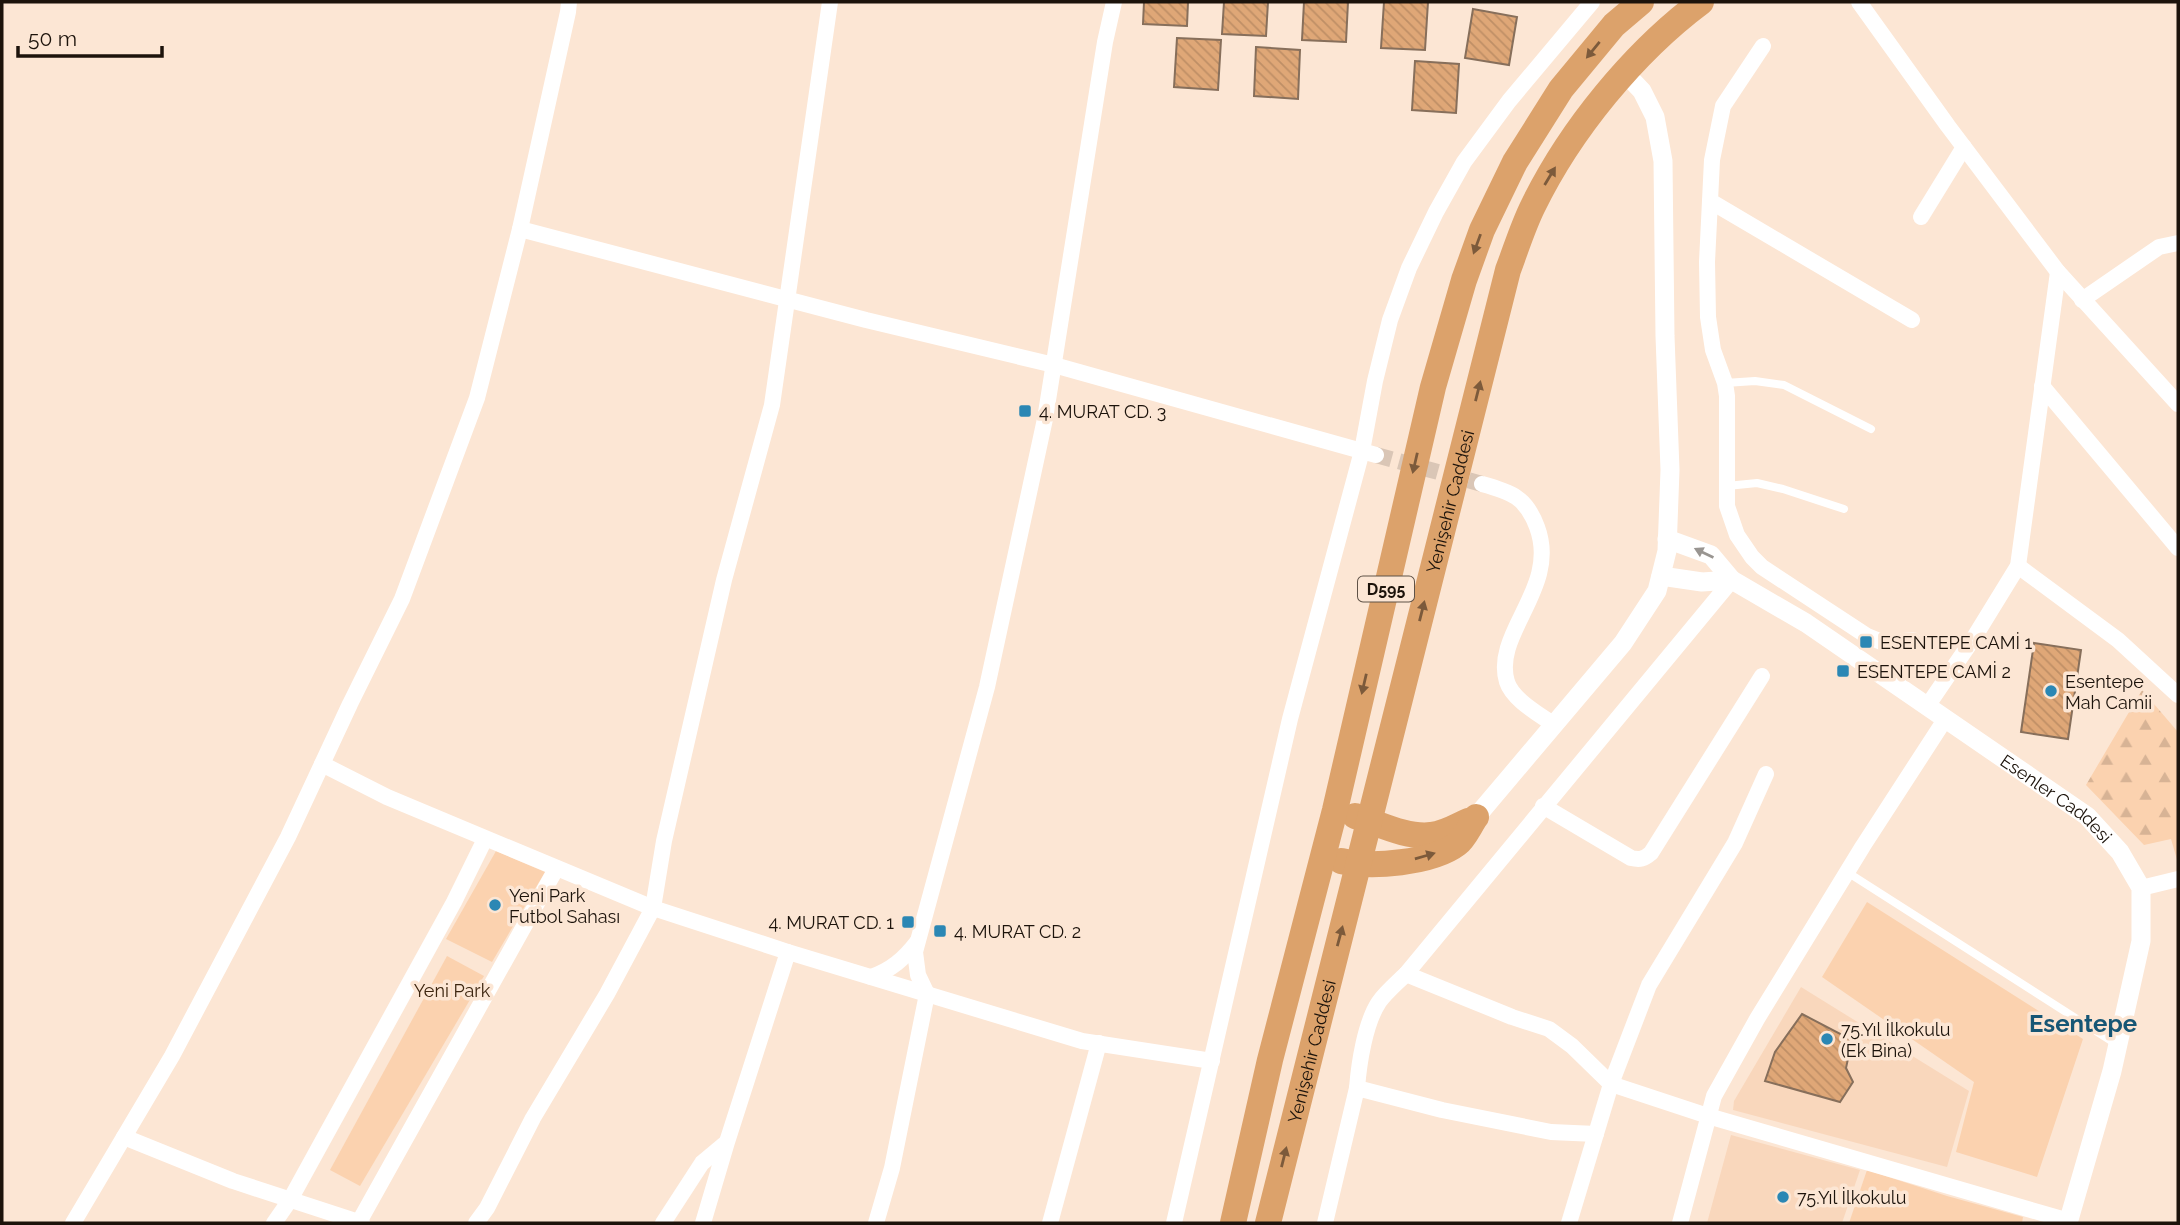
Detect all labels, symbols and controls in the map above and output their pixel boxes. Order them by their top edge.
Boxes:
scale bar [18,14,161,58]
text: 50 m [28,26,77,51]
one-way arrow [1586,41,1601,58]
one-way arrow [1543,167,1556,186]
one-way arrow [1471,233,1482,254]
one-way arrow [1473,380,1484,402]
place label: 4. MURAT CD. 3 [1039,401,1166,422]
marker: 4. MURAT CD. 3 [1017,403,1033,419]
street label: Yenişehir Caddesi [1422,428,1478,575]
one-way arrow [1410,452,1421,474]
one-way arrow [1693,548,1713,560]
road number: D595 [1358,576,1414,602]
one-way arrow [1417,600,1428,622]
place label: ESENTEPE CAMİ 1 [1880,632,2033,653]
marker: ESENTEPE CAMİ 1 [1858,634,1874,650]
place label: ESENTEPE CAMİ 2 [1857,661,2011,682]
marker: ESENTEPE CAMİ 2 [1835,663,1851,679]
place label: Esentepe Mah Camii [2065,671,2152,713]
one-way arrow [1358,673,1369,695]
marker: Esentepe Mah Camii [2043,683,2059,699]
street label: Esenler Caddesi [1997,749,2117,847]
one-way arrow [1414,851,1435,861]
place label: Yeni Park Futbol Sahası [509,885,620,927]
marker: Yeni Park Futbol Sahası [487,897,503,913]
place label: 4. MURAT CD. 1 [768,912,894,933]
marker: 4. MURAT CD. 1 [900,914,916,930]
place label: 4. MURAT CD. 2 [954,921,1081,942]
marker: 4. MURAT CD. 2 [932,923,948,939]
one-way arrow [1336,926,1346,947]
street label: Yenişehir Caddesi [1283,977,1339,1125]
park label: Yeni Park [414,980,491,1001]
district label: Esentepe [2029,1009,2137,1038]
place label: 75.Yıl İlkokulu (Ek Bina) [1841,1019,1950,1061]
marker: 75.Yıl İlkokulu (Ek Bina) [1819,1031,1835,1047]
one-way arrow [1279,1146,1290,1168]
place label: 75.Yıl İlkokulu [1797,1187,1906,1208]
marker: 75.Yıl İlkokulu [1775,1189,1791,1205]

